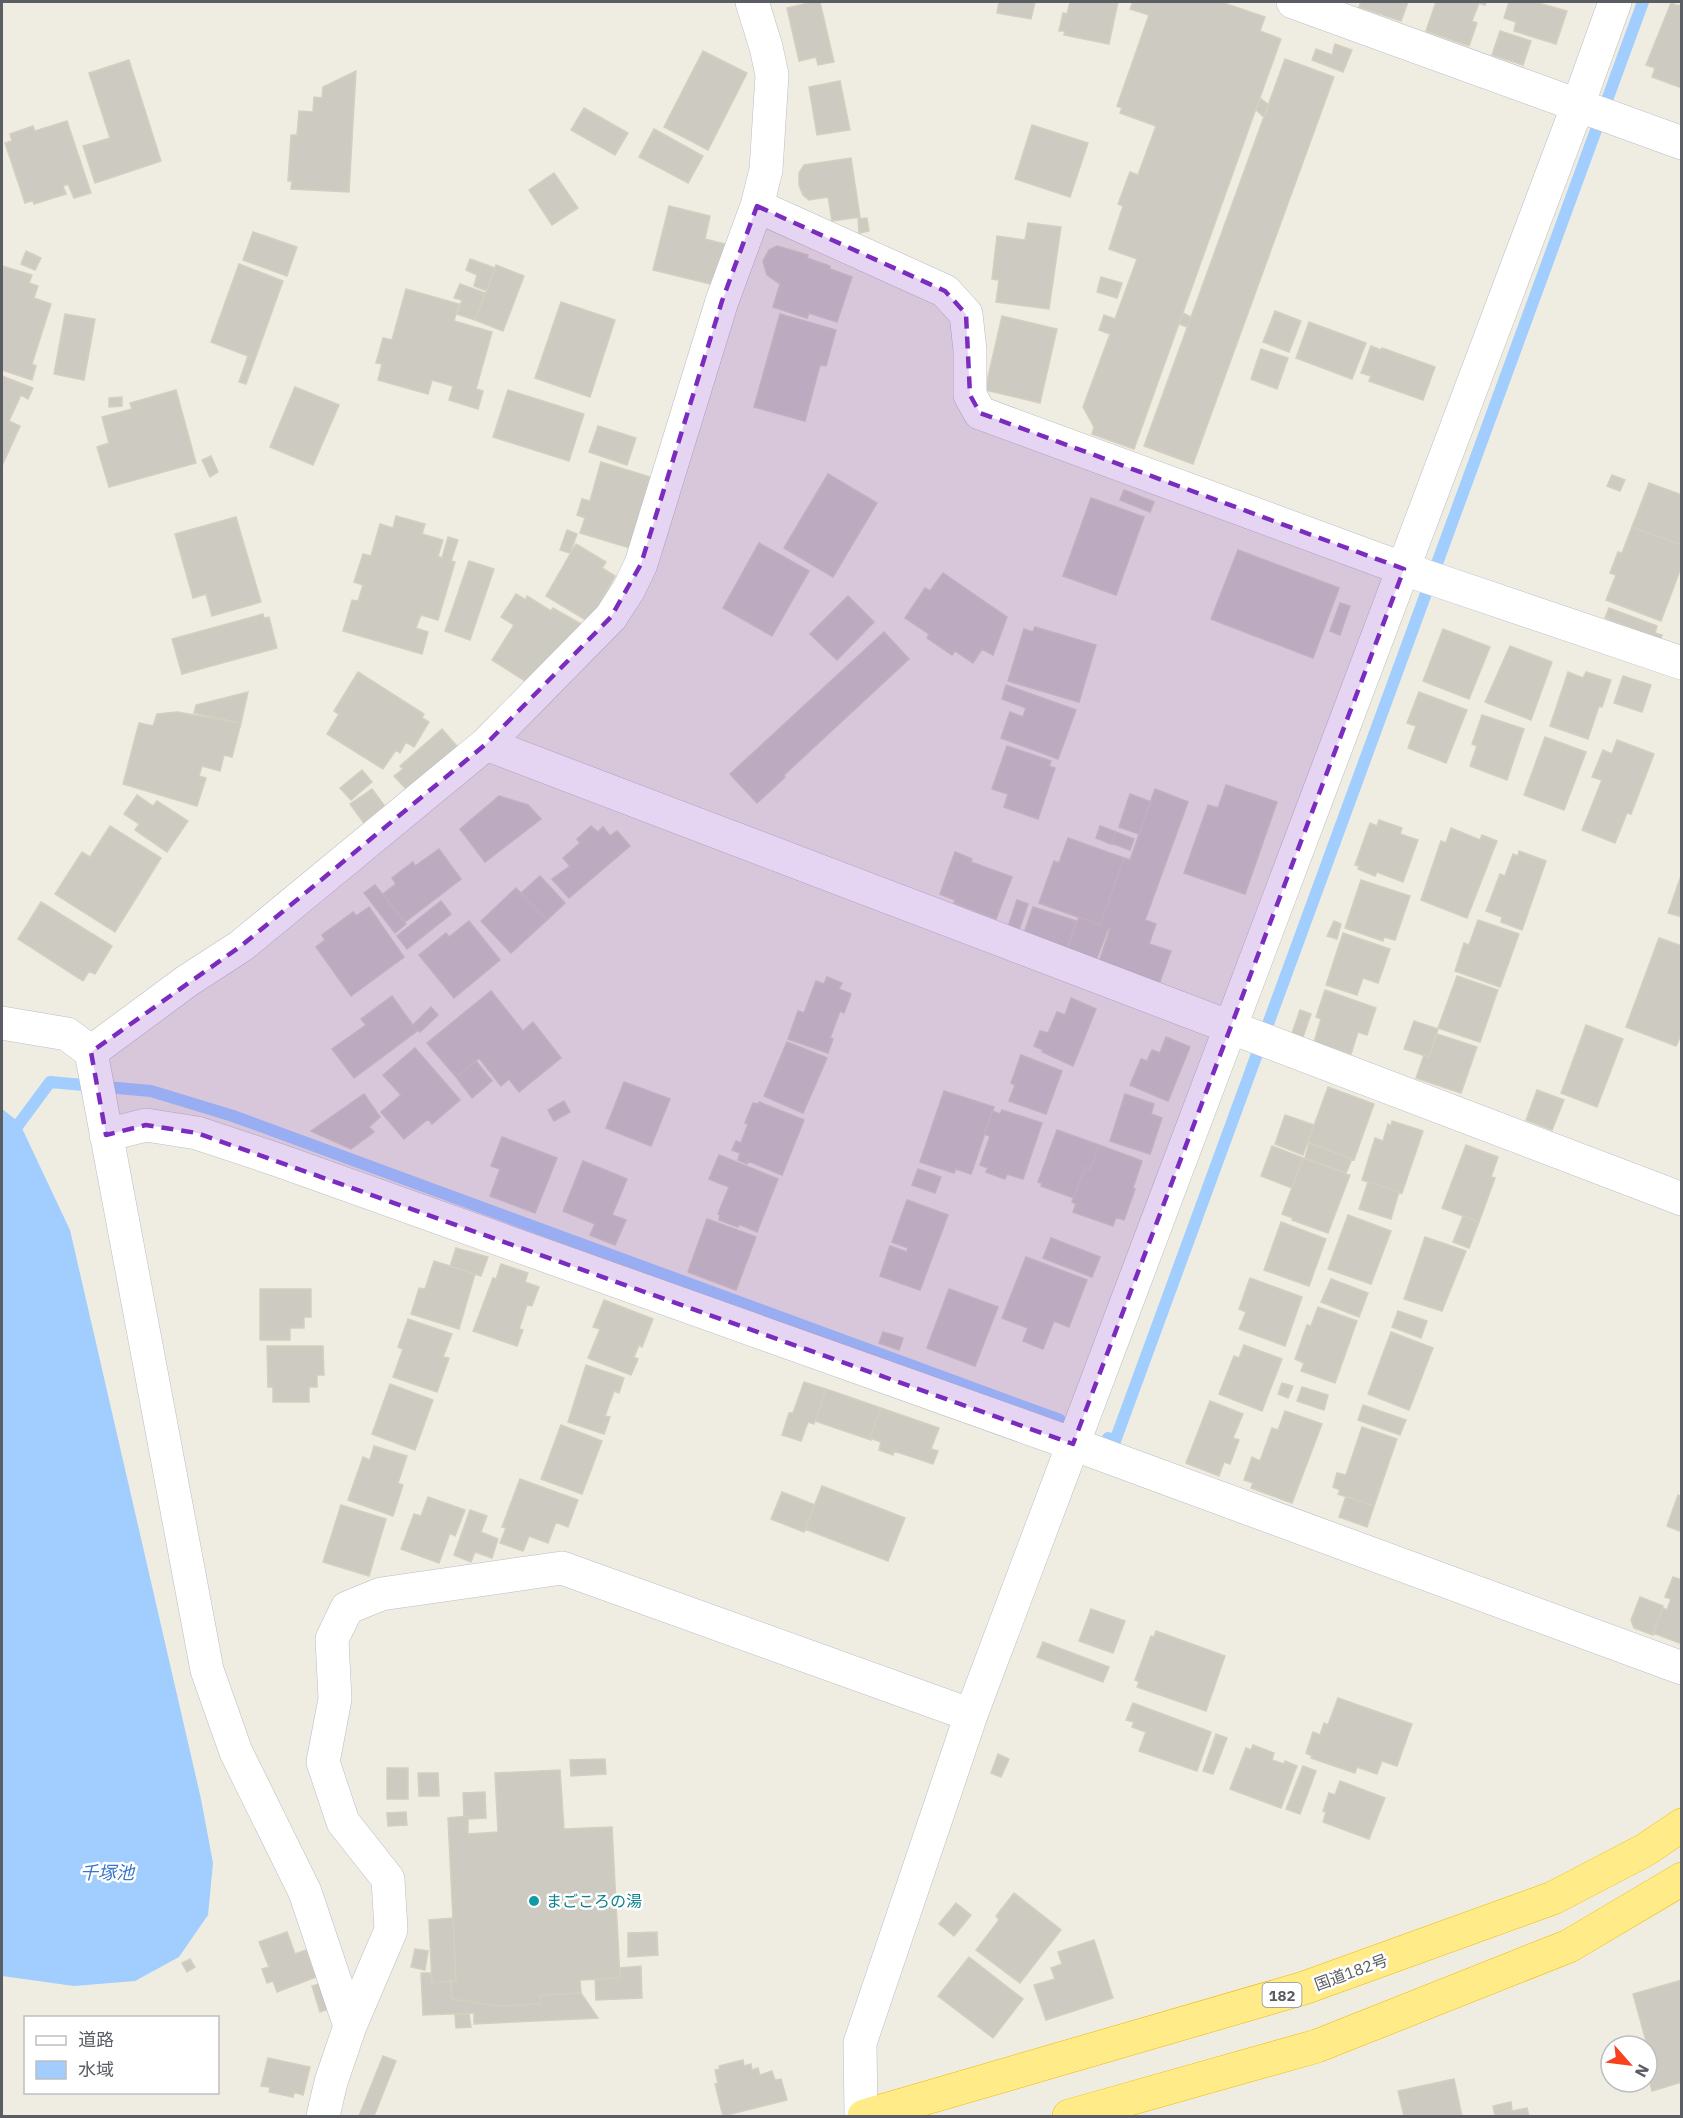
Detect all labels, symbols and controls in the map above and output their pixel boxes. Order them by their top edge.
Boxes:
water label: 千塚池 [80,1861,136,1884]
place label: まごころの湯 [546,1891,642,1911]
marker: まごころの湯 [527,1894,541,1908]
street label: 国道182号 [1311,1949,1391,1995]
road number: 182 [1262,1983,1302,2007]
legend [24,2016,219,2094]
text: 道路 [78,2028,114,2051]
north arrow [1599,2034,1659,2094]
text: 水域 [78,2058,114,2081]
text: N [1631,2061,1654,2081]

